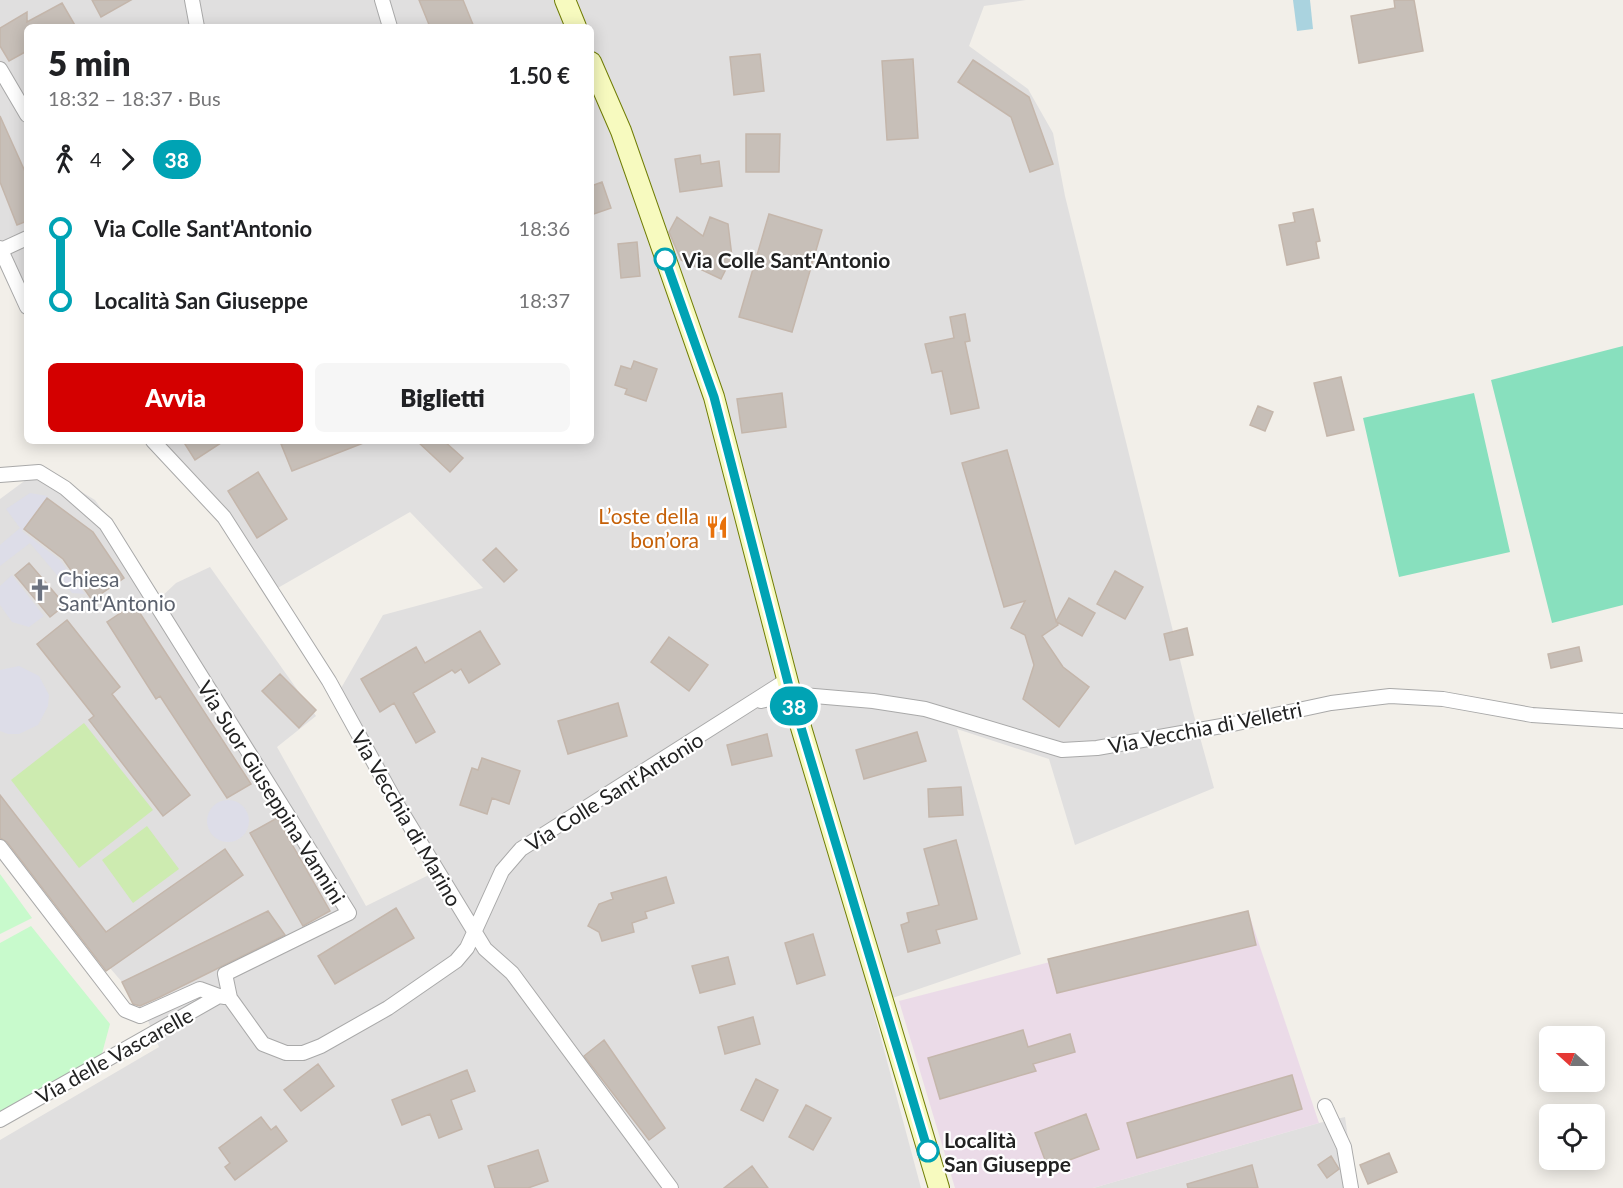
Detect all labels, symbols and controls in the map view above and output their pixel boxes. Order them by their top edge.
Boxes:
text: 5 min [48,43,130,83]
text: 1.50 € [508,62,570,89]
text: 18:32 – 18:37 · Bus [48,86,221,110]
icon: walk [48,143,81,176]
icon: forward [111,143,144,176]
text: 4 [90,147,102,171]
text: 38 [165,147,189,172]
text: Via Colle Sant'Antonio [94,215,312,242]
text: 18:36 [519,216,570,240]
place label: Via Colle Sant'Antonio [681,247,890,272]
marker: Via Colle Sant'Antonio [654,248,676,270]
text: Località San Giuseppe [94,287,308,314]
text: 18:37 [519,288,570,312]
button: Avvia [48,363,303,432]
button: Biglietti [315,363,570,432]
place label: L’oste della bon’ora [598,503,699,552]
restaurant icon: L’oste della bon’ora [704,514,730,540]
place label: Chiesa Sant'Antonio [58,566,176,615]
church icon: Chiesa Sant'Antonio [27,577,53,603]
street label: Via Suor Giuseppina Vannini [193,676,351,908]
line badge: 38 [767,686,821,726]
text: 38 [782,694,806,719]
street label: Via Vecchia di Velletri [1106,696,1304,758]
street label: Via Vecchia di Marino [347,726,468,910]
street label: Via Colle Sant'Antonio [521,726,708,856]
street label: Via delle Vascarelle [31,1002,197,1108]
north arrow [1539,1026,1605,1092]
map controls [1539,1026,1605,1170]
button: locate [1539,1104,1605,1170]
place label: Località San Giuseppe [944,1127,1071,1176]
marker: Località San Giuseppe [917,1140,939,1162]

